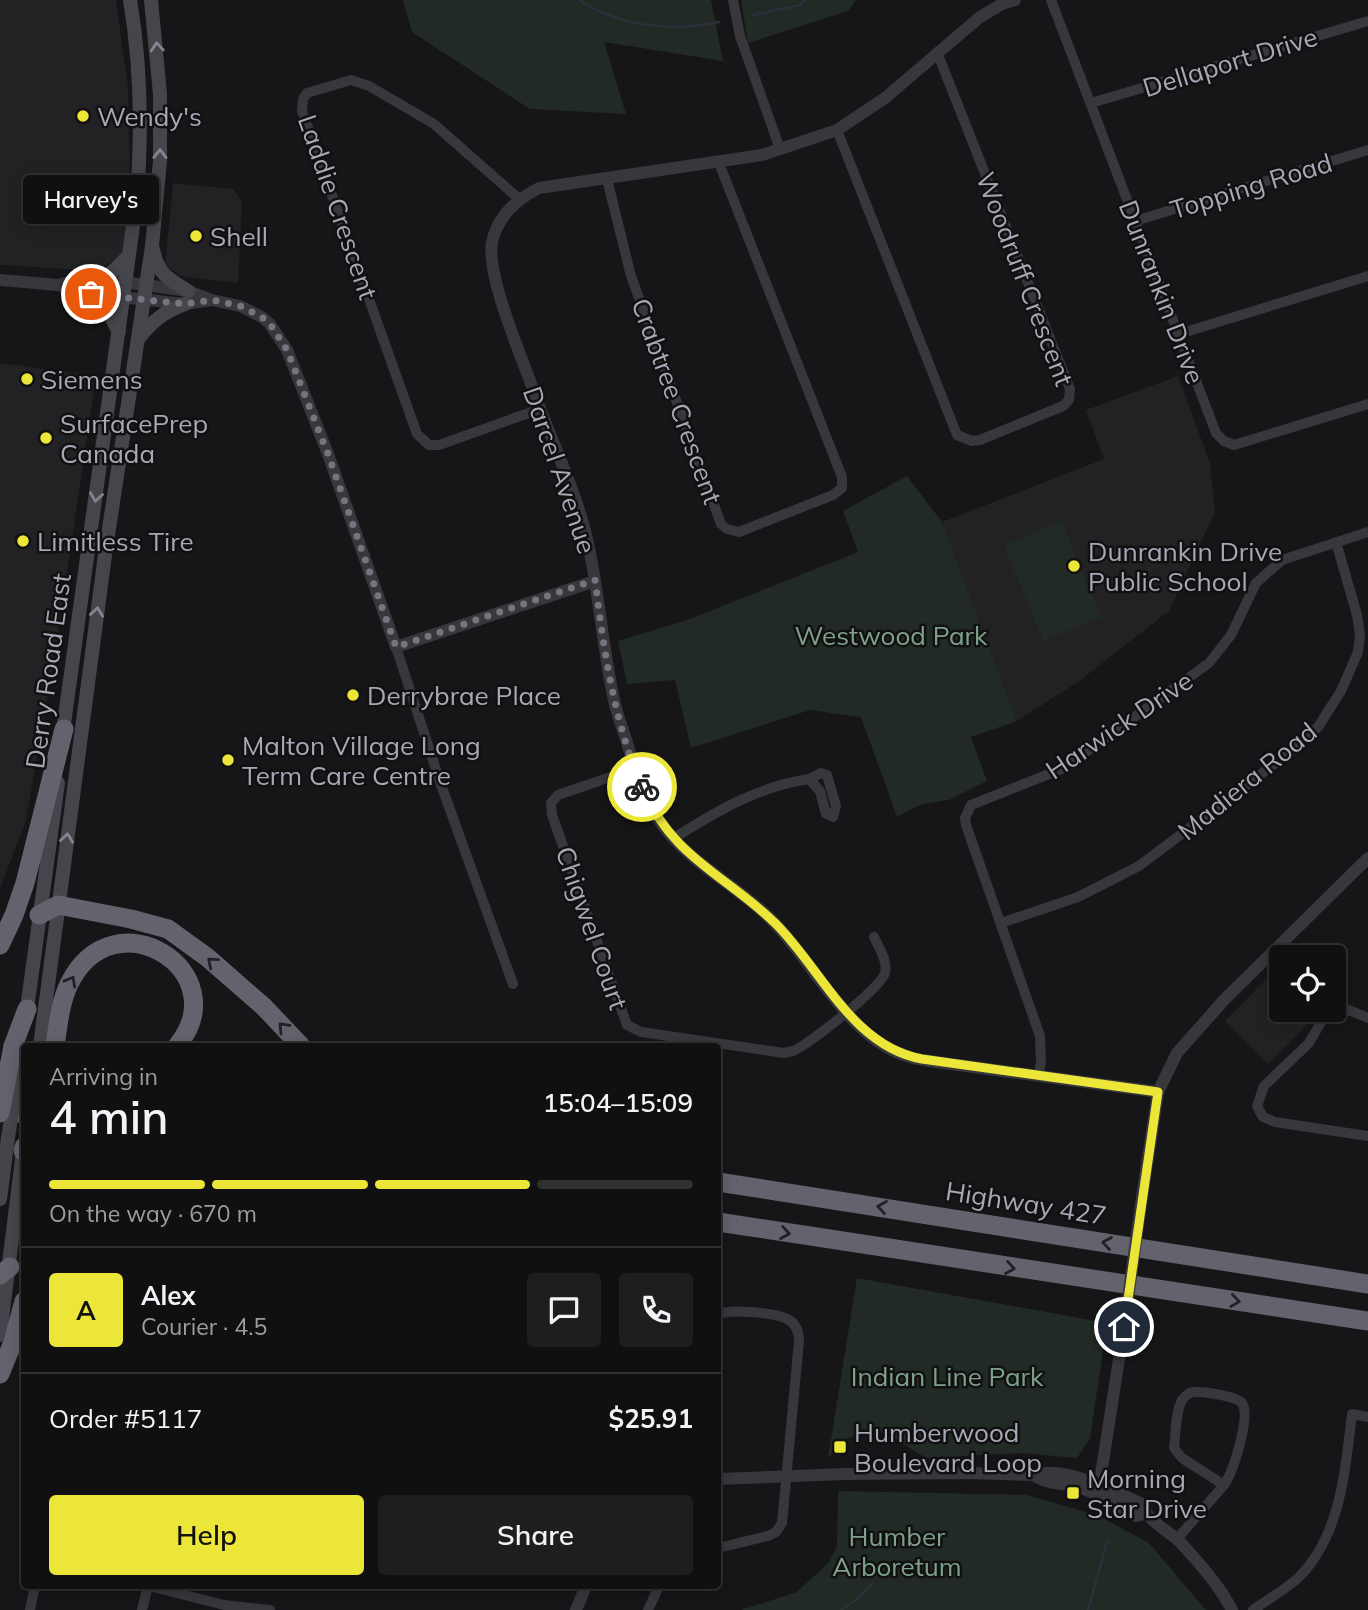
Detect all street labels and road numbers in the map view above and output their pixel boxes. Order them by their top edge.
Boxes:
street label: Dellaport Drive [1139,20,1321,104]
street label: Laddie Crescent [291,110,385,304]
street label: Topping Road [1166,146,1336,226]
street label: Woodruff Crescent [969,167,1081,391]
street label: Dunrankin Drive [1112,195,1212,389]
street label: Crabtree Crescent [624,293,730,509]
street label: Darcel Avenue [516,382,604,558]
street label: Derry Road East [18,571,78,771]
street label: Harwick Drive [1039,664,1199,786]
street label: Madiera Road [1171,715,1323,847]
street label: Chigwel Court [549,842,635,1014]
street label: Highway 427 [943,1174,1109,1232]

